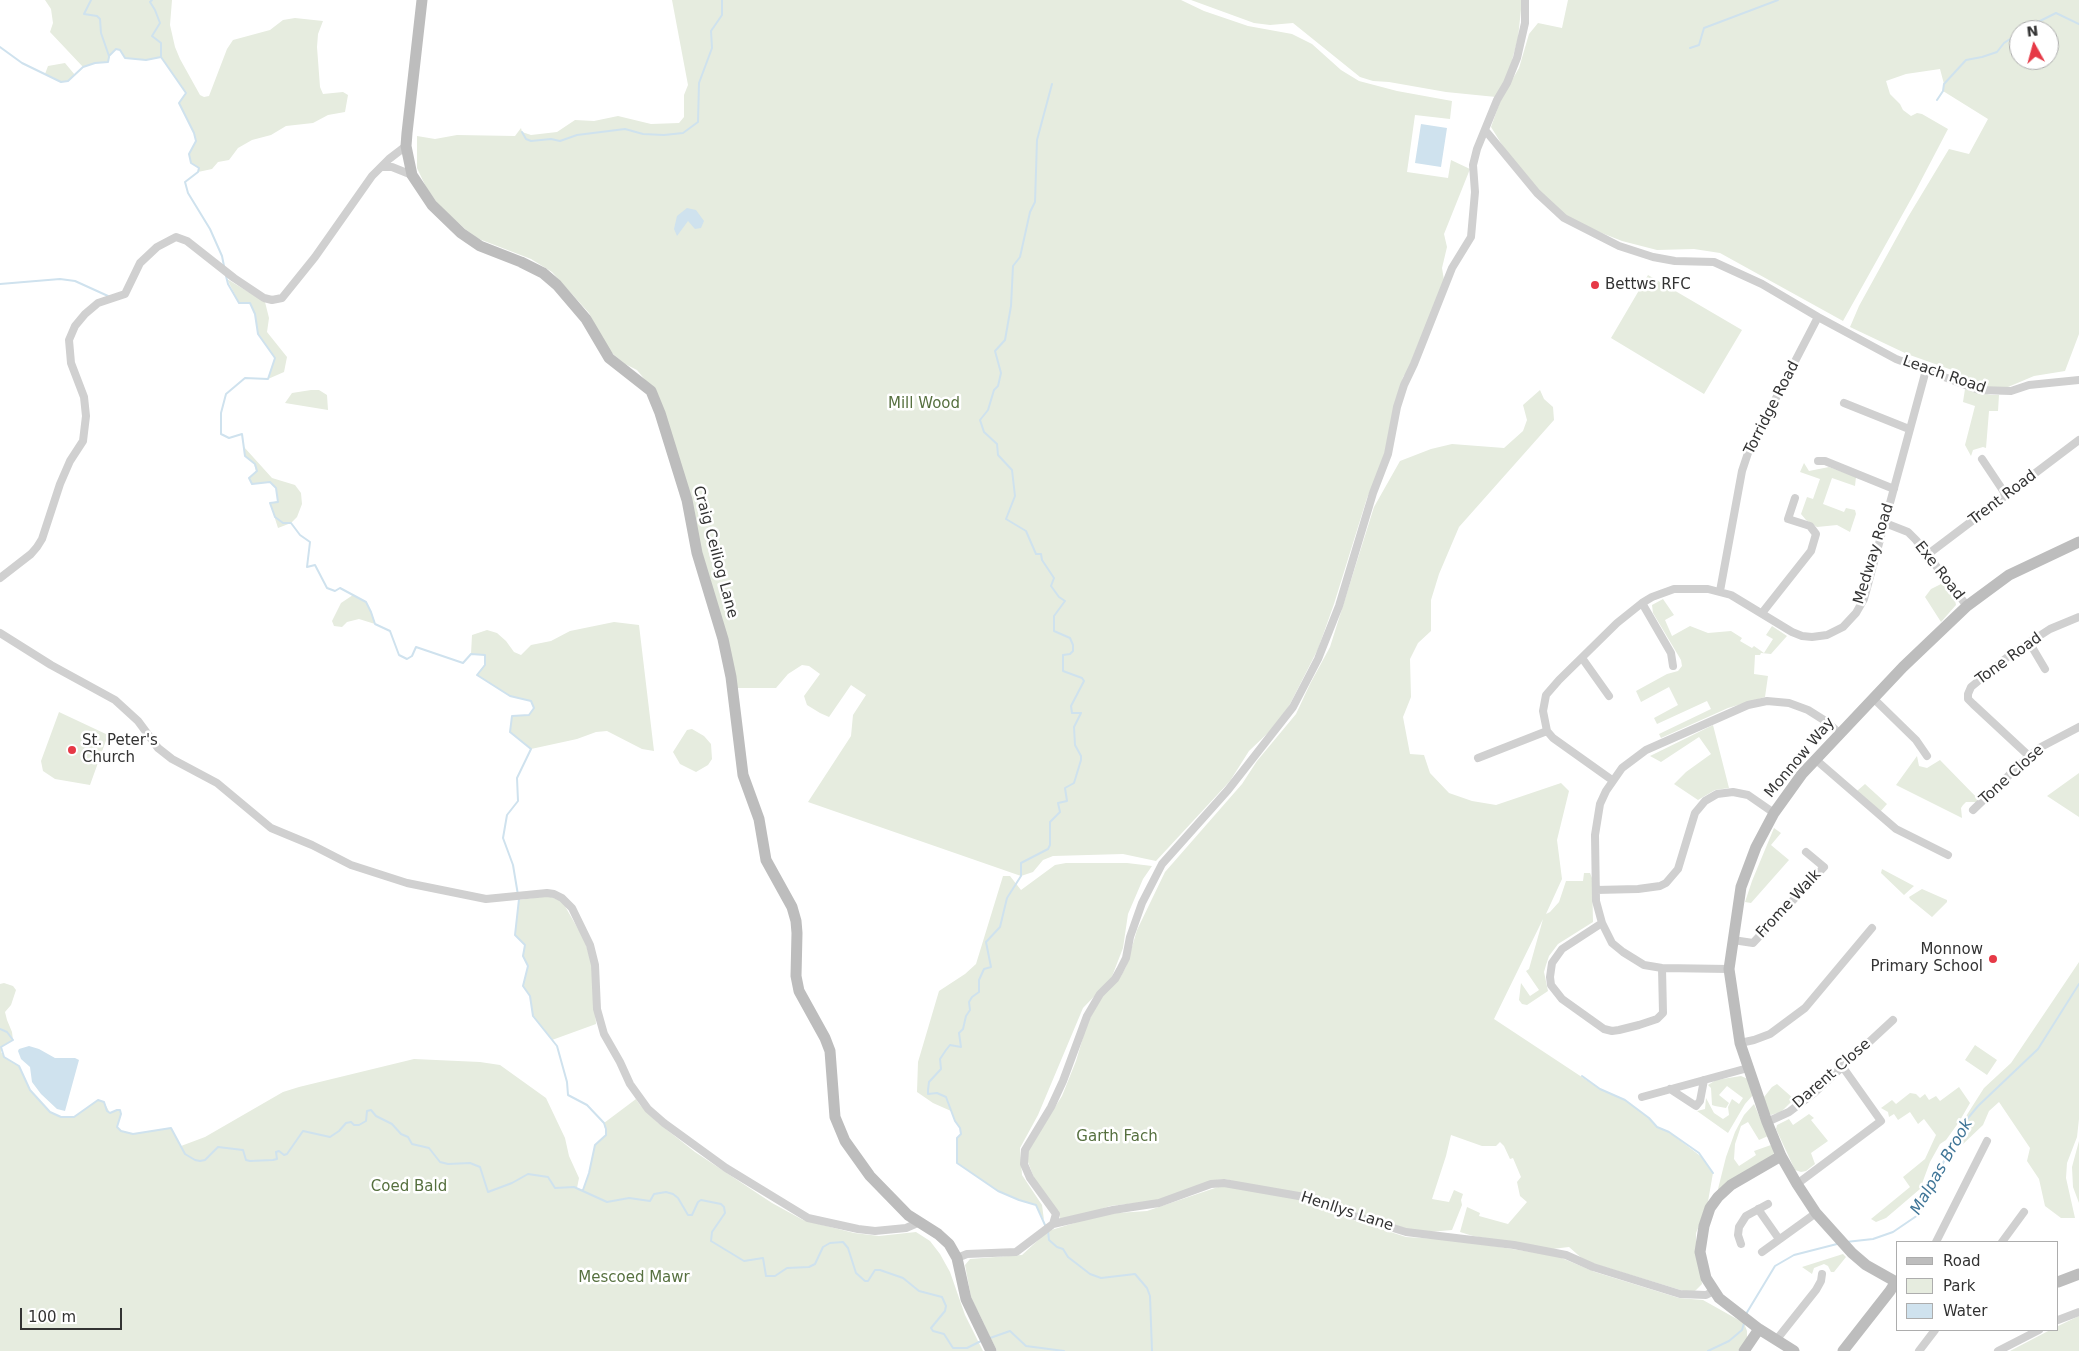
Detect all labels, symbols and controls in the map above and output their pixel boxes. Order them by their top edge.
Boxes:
north arrow [2009,20,2059,70]
text: N [2026,22,2039,40]
place label: Bettws RFC [1605,276,1691,294]
marker: Bettws RFC [1589,279,1601,291]
street label: Leach Road [1900,352,1988,398]
street label: Torridge Road [1741,358,1803,458]
park label: Mill Wood [888,395,960,413]
street label: Trent Road [1966,467,2040,529]
street label: Craig Ceiliog Lane [689,484,741,620]
street label: Medway Road [1850,501,1898,607]
street label: Exe Road [1911,538,1967,604]
street label: Tone Road [1973,629,2045,689]
street label: Monnow Way [1761,714,1839,802]
place label: St. Peter's Church [82,732,158,767]
street label: Tone Close [1976,741,2048,809]
marker: St. Peter's Church [66,744,78,756]
street label: Frome Walk [1753,866,1825,942]
place label: Monnow Primary School [1870,941,1983,976]
marker: Monnow Primary School [1987,953,1999,965]
street label: Darent Close [1790,1035,1874,1113]
water label: Malpas Brook [1907,1116,1977,1218]
park label: Garth Fach [1076,1128,1158,1146]
park label: Coed Bald [371,1178,447,1196]
street label: Henllys Lane [1299,1189,1395,1235]
legend [1896,1241,2059,1331]
text: Road [1943,1252,1981,1270]
park label: Mescoed Mawr [578,1269,690,1287]
text: Park [1943,1277,1975,1295]
scale bar [22,1298,125,1330]
text: Water [1943,1302,1987,1320]
text: 100 m [28,1308,76,1326]

